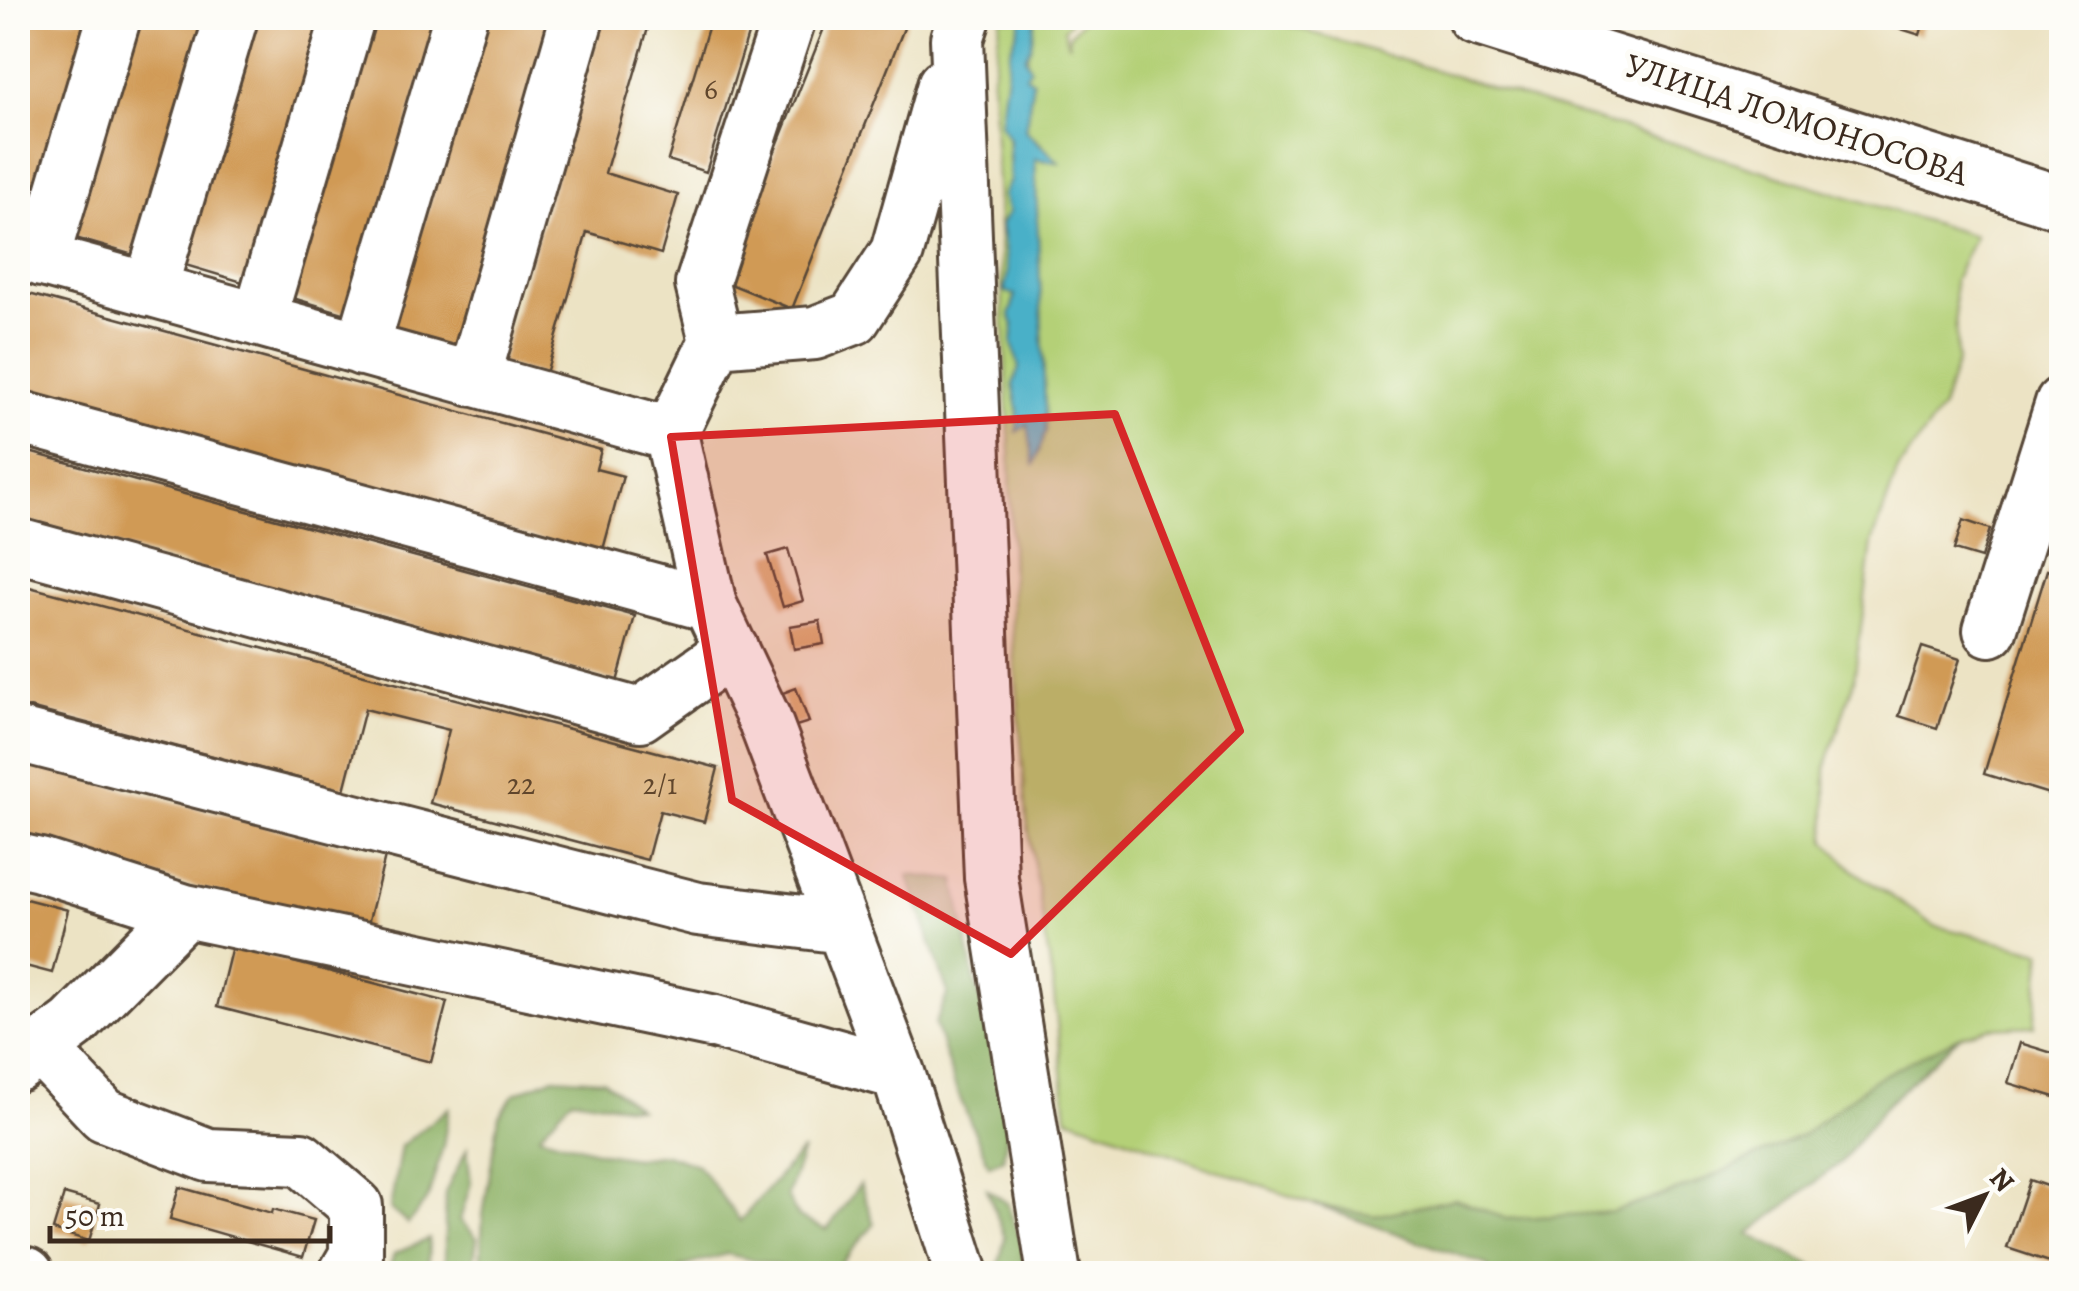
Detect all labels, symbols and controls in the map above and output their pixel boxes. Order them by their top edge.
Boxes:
street label: УЛИЦА ЛОМОНОСОВА [1619,41,1975,197]
house number: 6 [704,69,718,109]
house number: 22 [507,764,535,804]
house number: 2/1 [643,764,677,804]
north arrow [1934,1146,2034,1246]
text: N [1981,1160,2023,1200]
scale bar [50,1181,330,1243]
text: 50 m [65,1196,125,1236]

